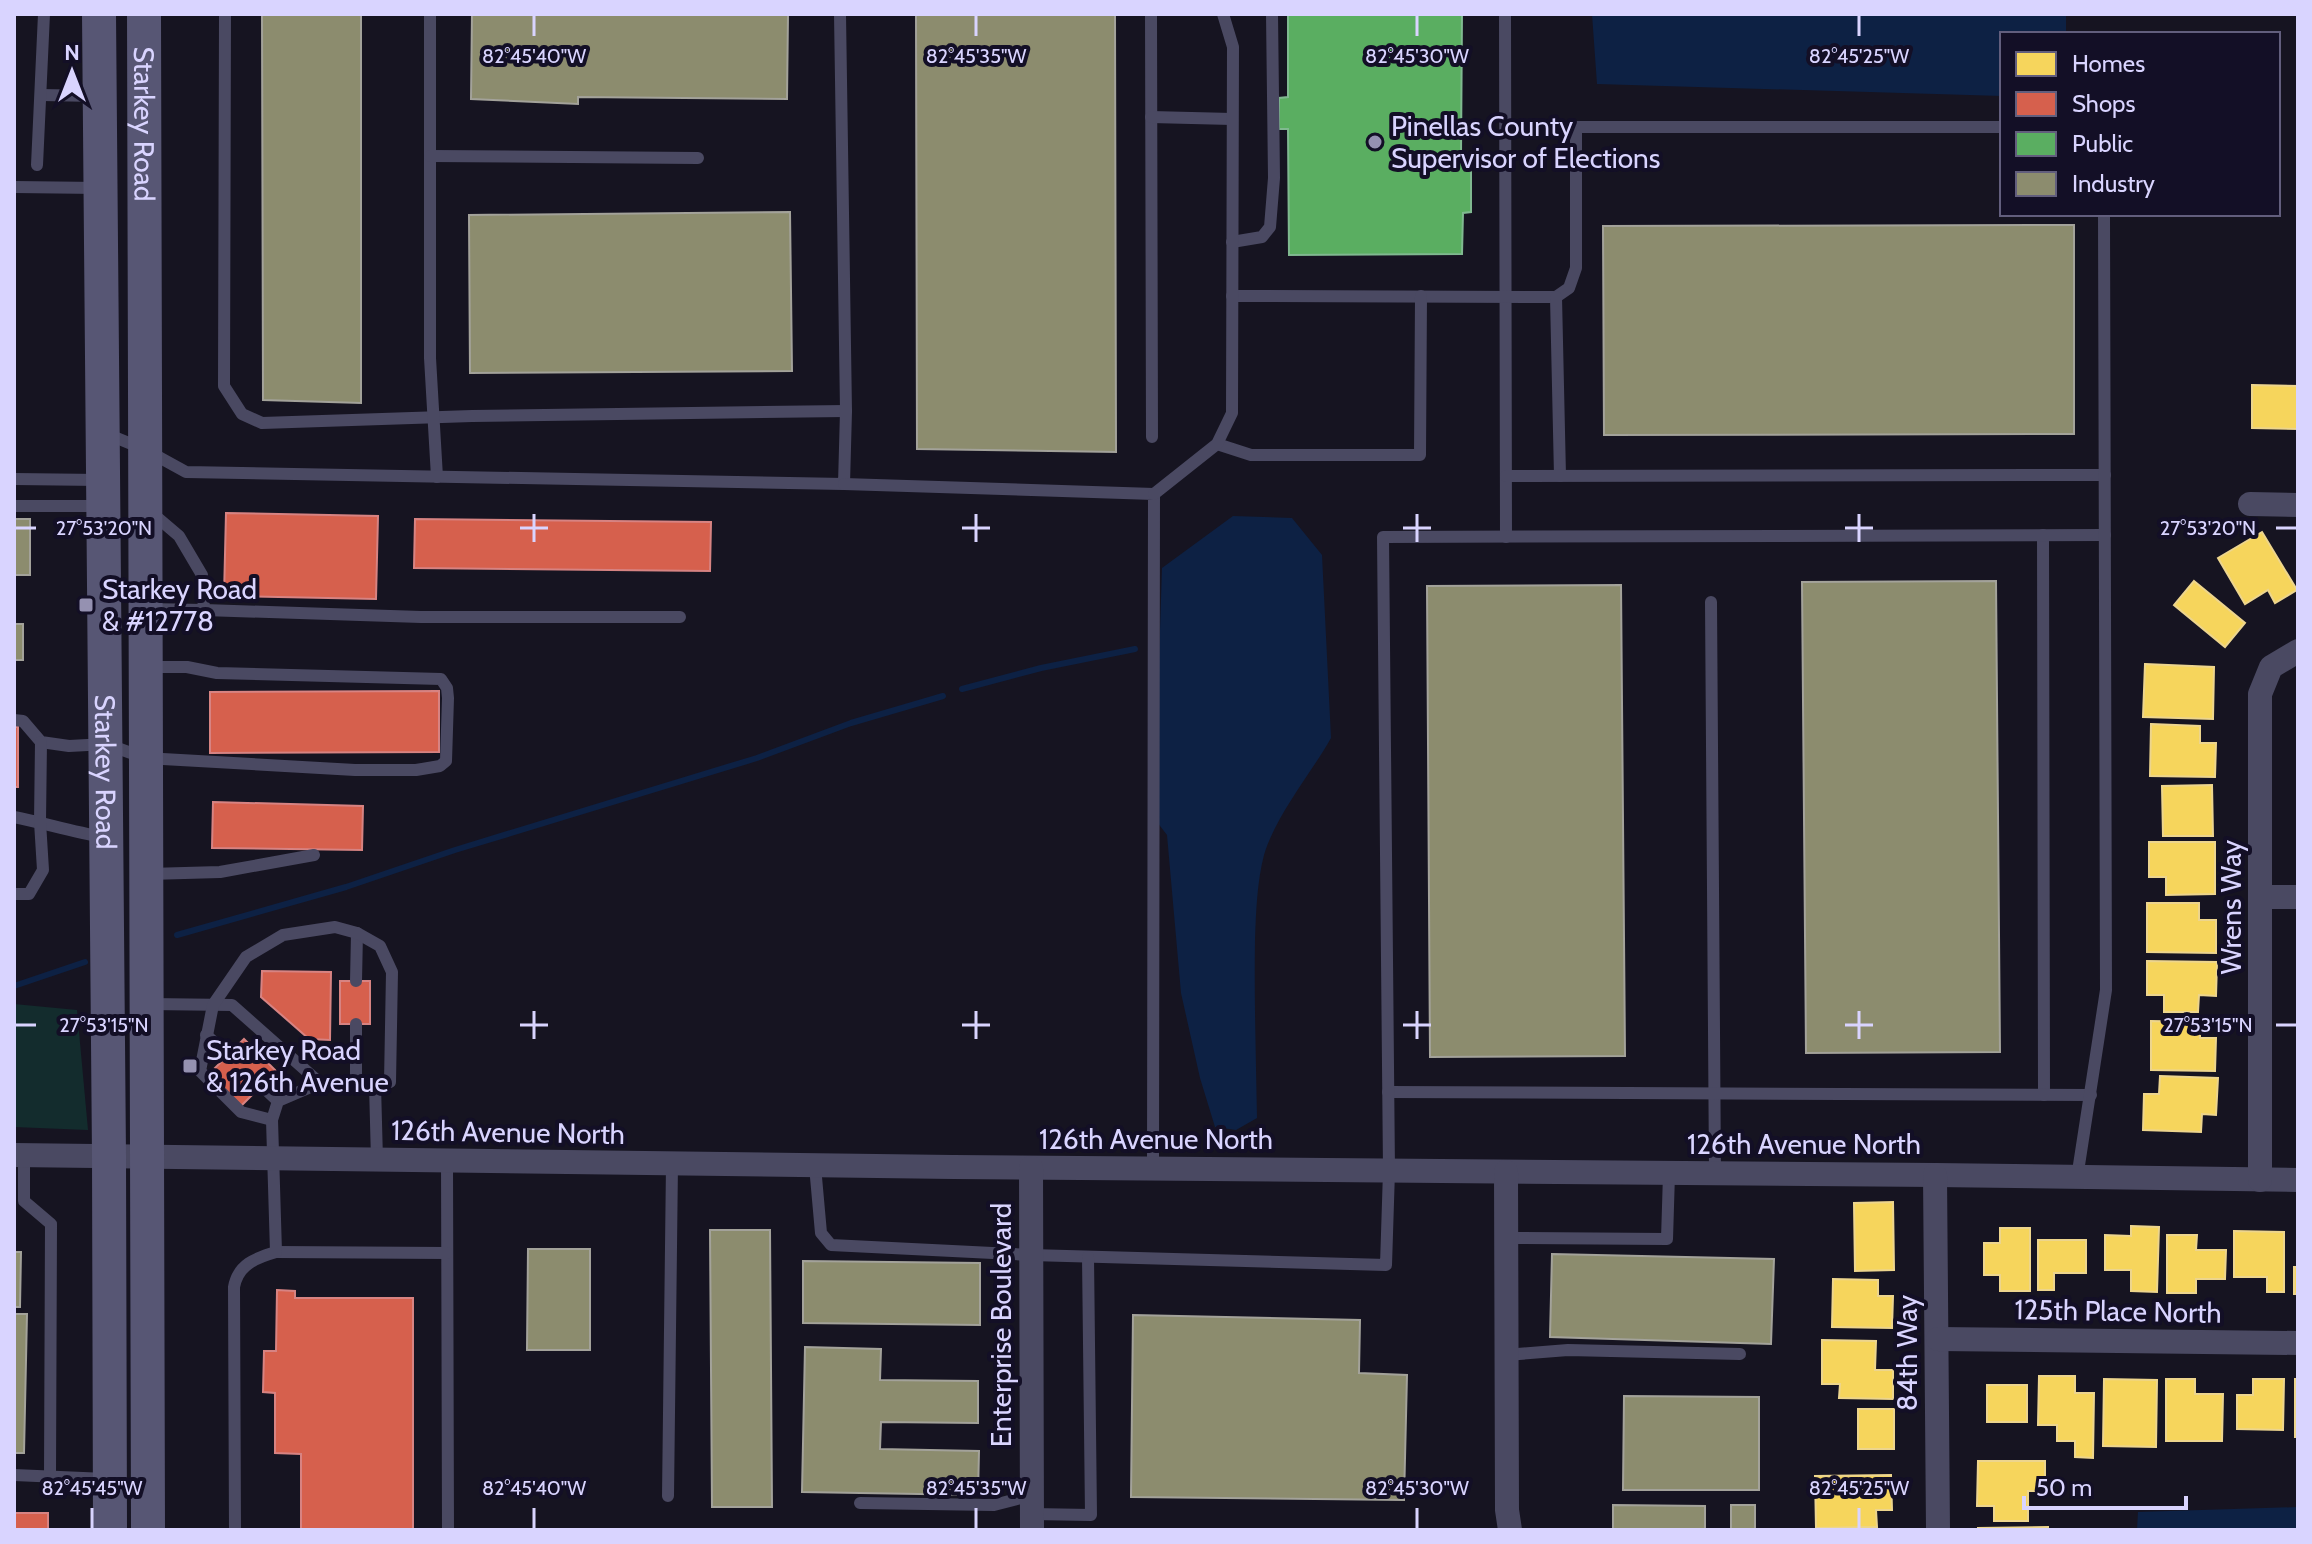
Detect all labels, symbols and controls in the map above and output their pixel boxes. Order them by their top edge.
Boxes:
north arrow [32,32,112,112]
legend [2000,32,2280,216]
text: N [64,39,80,66]
text: 82°45'40"W [482,44,586,68]
text: 82°45'35"W [926,44,1026,68]
text: 82°45'30"W [1365,44,1469,68]
text: 82°45'25"W [1809,44,1909,68]
street label: Starkey Road [127,46,161,202]
text: Homes [2072,49,2145,78]
text: Shops [2072,89,2135,118]
place label: Pinellas County Supervisor of Elections [1391,109,1660,175]
text: Public [2072,129,2133,158]
marker: Pinellas County Supervisor of Elections [1366,133,1384,151]
text: Industry [2072,169,2155,198]
text: 27°53'20"N [56,516,152,540]
text: 27°53'20"N [2160,516,2256,540]
place label: Starkey Road & #12778 [102,572,257,638]
marker: Starkey Road & #12778 [77,596,95,614]
street label: Starkey Road [88,694,123,850]
street label: Wrens Way [2214,840,2248,974]
text: 27°53'15"N [59,1013,149,1037]
text: 27°53'15"N [2163,1013,2253,1037]
place label: Starkey Road & 126th Avenue [206,1033,389,1099]
marker: Starkey Road & 126th Avenue [181,1057,199,1075]
street label: 126th Avenue North [391,1113,625,1151]
street label: 126th Avenue North [1039,1122,1273,1156]
street label: 126th Avenue North [1687,1127,1921,1161]
street label: Enterprise Boulevard [984,1203,1018,1447]
street label: 125th Place North [2014,1292,2222,1330]
street label: 84th Way [1890,1295,1924,1411]
scale bar [2024,1460,2186,1510]
text: 50 m [2036,1473,2092,1502]
text: 82°45'45"W [41,1476,143,1500]
text: 82°45'40"W [482,1476,586,1500]
text: 82°45'35"W [926,1476,1026,1500]
text: 82°45'30"W [1365,1476,1469,1500]
text: 82°45'25"W [1809,1476,1909,1500]

